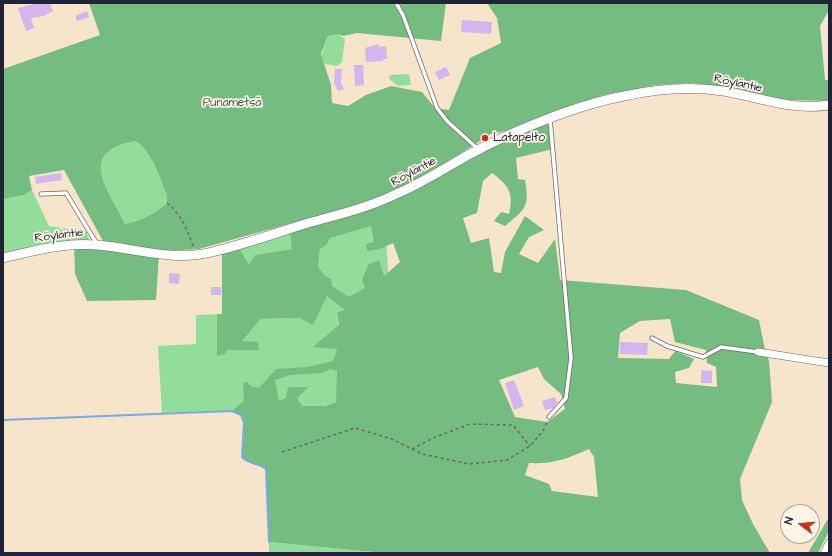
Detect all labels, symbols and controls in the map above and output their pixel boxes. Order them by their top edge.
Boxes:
street label: Röyläntie [713,72,763,96]
park label: Punametsä [203,96,261,110]
place label: Latapelto [493,131,545,145]
marker: Latapelto [480,133,490,143]
street label: Röyläntie [389,154,439,190]
street label: Röyläntie [34,226,84,246]
north arrow [780,504,820,544]
text: N [781,515,797,526]

